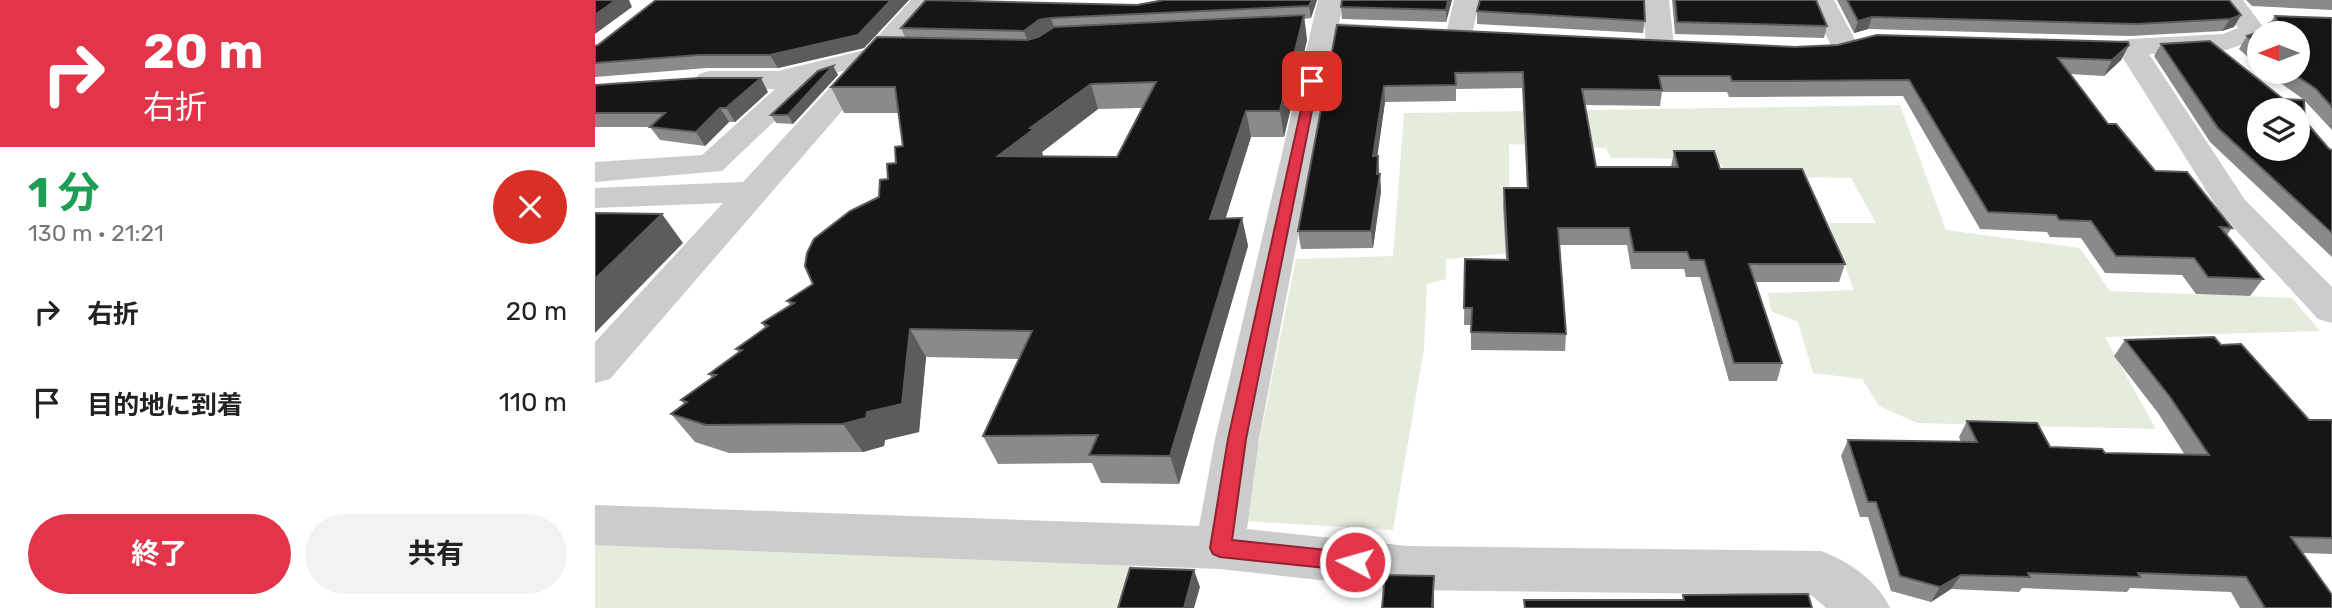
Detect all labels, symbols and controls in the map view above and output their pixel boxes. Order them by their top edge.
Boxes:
north arrow [2247,21,2310,84]
map controls [2247,21,2310,161]
text: 20 m [143,22,264,80]
icon: right [28,28,119,119]
pin [1282,51,1342,111]
icon: arrive [1293,62,1331,100]
text: 右折 [143,88,207,126]
button: layers [2247,98,2310,161]
text: 1 分 [28,168,100,218]
button: close [493,170,567,244]
text: 130 m · 21:21 [28,219,164,247]
icon: right [28,293,66,331]
text: 20 m [506,296,567,327]
text: 右折 [87,299,139,330]
icon: arrive [28,384,66,422]
text: 110 m [499,387,567,418]
text: 目的地に到着 [87,390,243,421]
button: 終了 [28,514,291,594]
button: 共有 [305,514,567,594]
position arrow [1318,525,1392,599]

